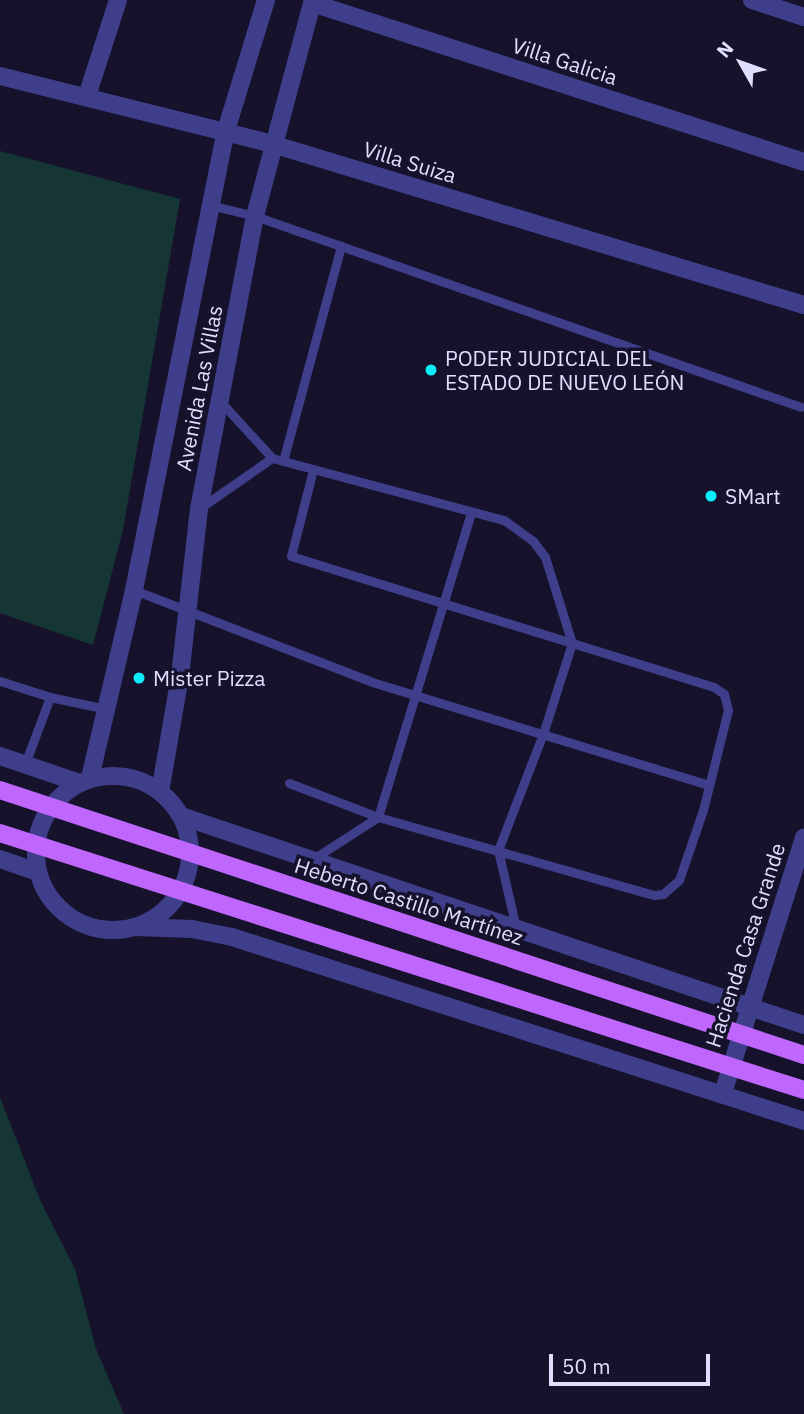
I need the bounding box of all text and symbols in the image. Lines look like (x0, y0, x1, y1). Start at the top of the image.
north arrow (706, 28, 776, 98)
street label: Villa Galicia (509, 32, 621, 90)
text: N (711, 37, 739, 62)
street label: Villa Suiza (360, 136, 460, 188)
street label: Avenida Las Villas (171, 303, 227, 473)
place label: PODER JUDICIAL DEL ESTADO DE NUEVO LEÓN (445, 345, 684, 395)
marker: PODER JUDICIAL DEL ESTADO DE NUEVO LEÓN (423, 362, 439, 378)
place label: SMart (725, 483, 781, 509)
marker: SMart (703, 488, 719, 504)
place label: Mister Pizza (153, 665, 266, 691)
marker: Mister Pizza (131, 670, 147, 686)
street label: Hacienda Casa Grande (700, 840, 790, 1050)
street label: Heberto Castillo Martínez (292, 852, 526, 950)
scale bar (552, 1340, 713, 1384)
text: 50 m (562, 1352, 611, 1380)

